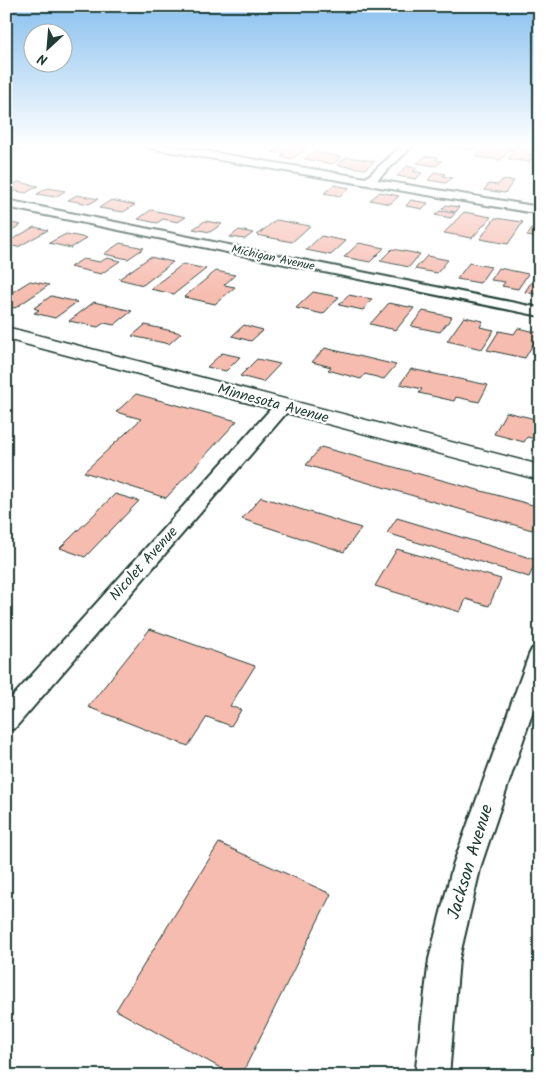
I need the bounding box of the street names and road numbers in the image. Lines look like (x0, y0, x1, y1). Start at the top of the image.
street label: Michigan Avenue (230, 240, 317, 276)
street label: Minnesota Avenue (215, 378, 332, 430)
street label: Nicolet Avenue (104, 521, 184, 607)
street label: Jackson Avenue (440, 801, 502, 923)

